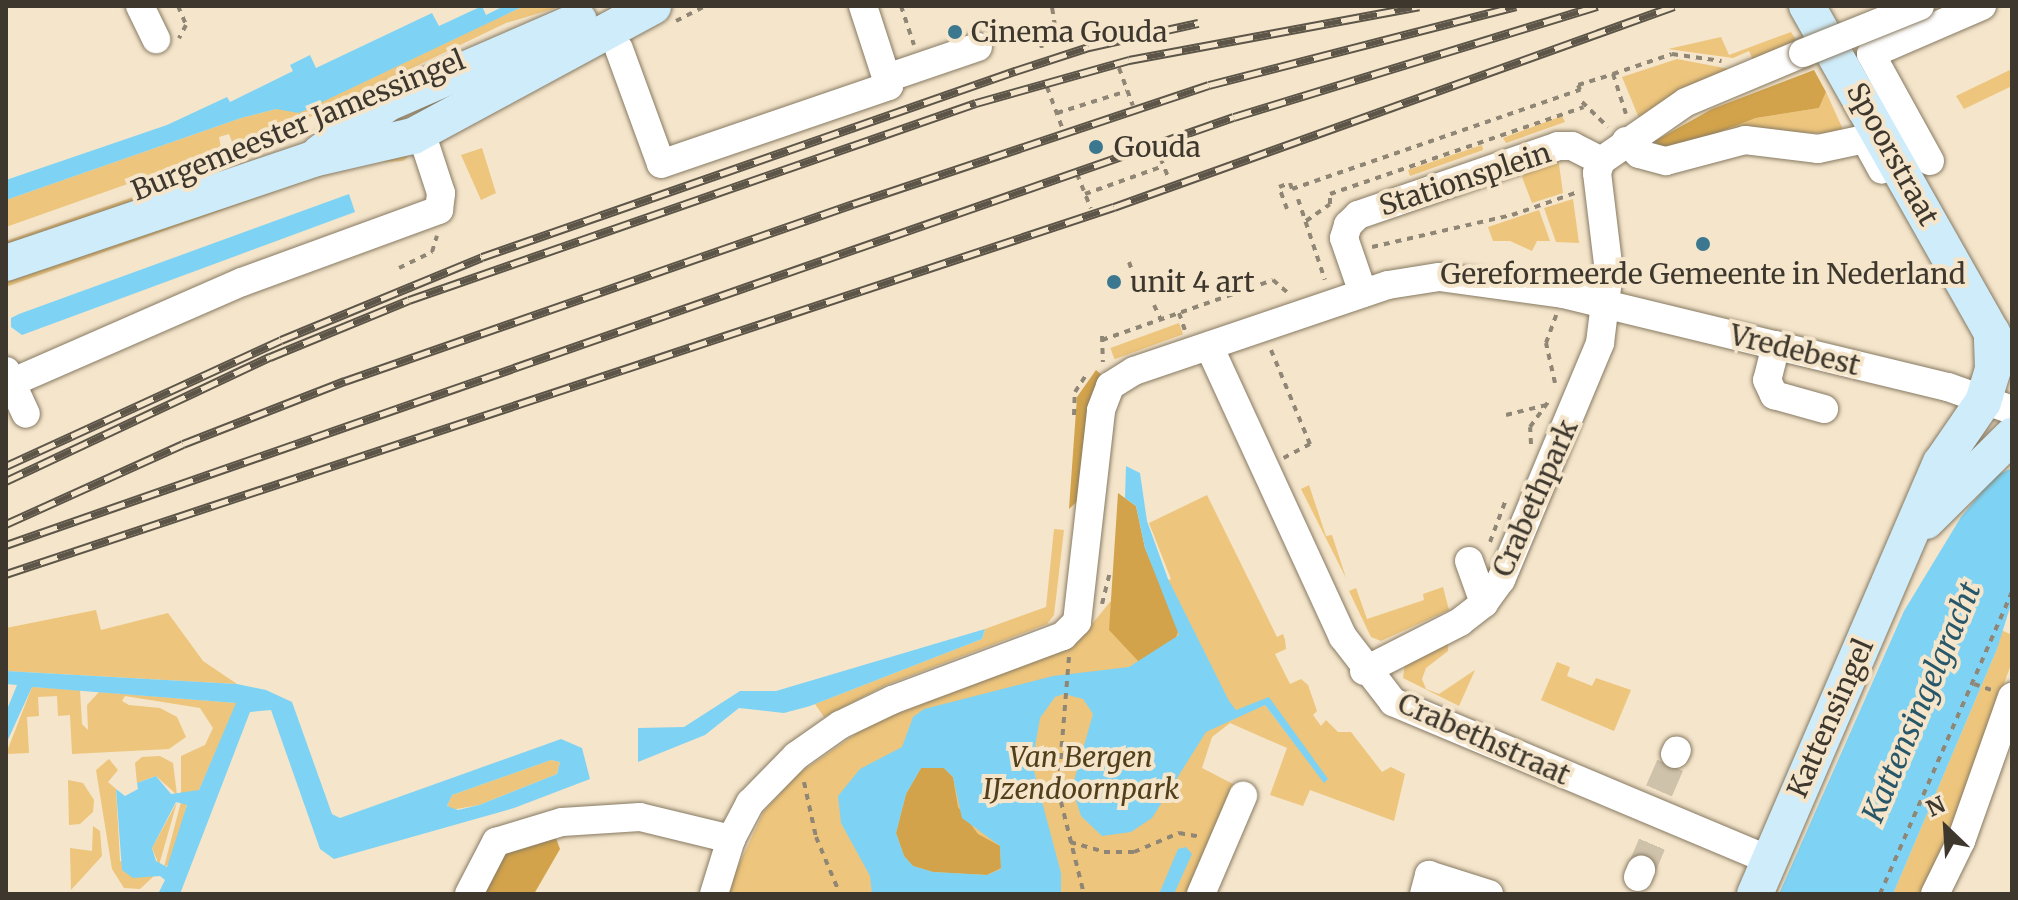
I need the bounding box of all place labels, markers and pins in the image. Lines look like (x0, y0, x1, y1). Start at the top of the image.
place label: Cinema Gouda (971, 15, 1167, 49)
marker: Cinema Gouda (946, 23, 964, 41)
place label: Gouda (1114, 130, 1201, 164)
marker: Gouda (1085, 136, 1107, 158)
marker: Gereformeerde Gemeente in Nederland (1694, 235, 1712, 253)
place label: Gereformeerde Gemeente in Nederland (1440, 257, 1966, 291)
place label: unit 4 art (1130, 265, 1255, 299)
marker: unit 4 art (1105, 273, 1123, 291)

